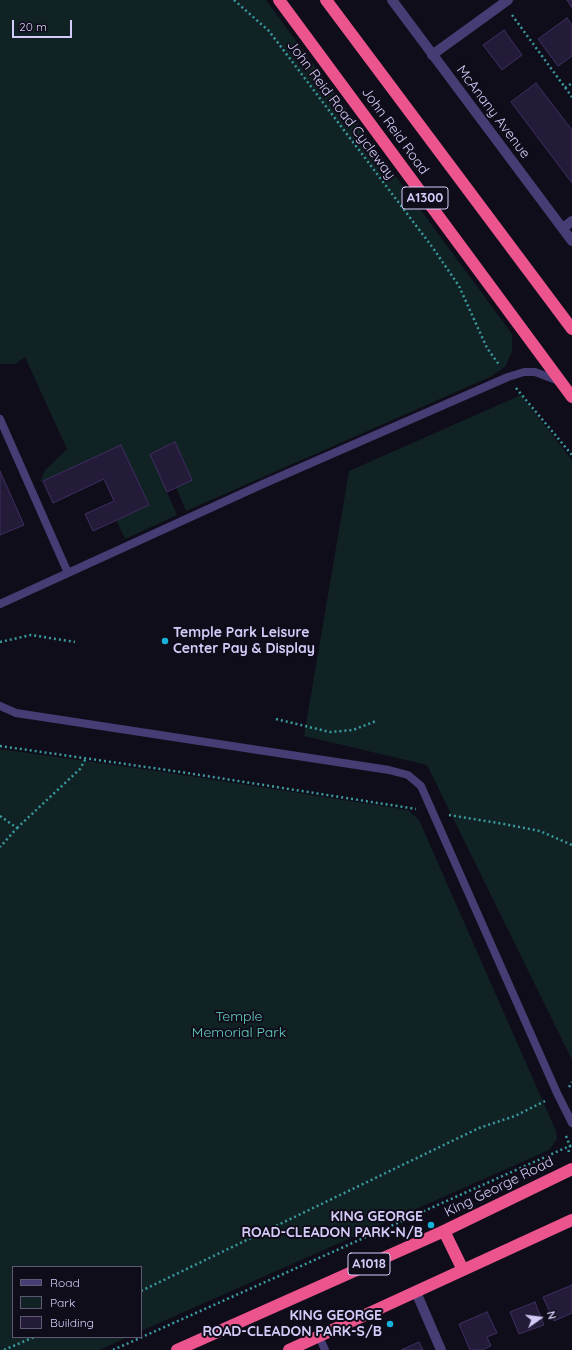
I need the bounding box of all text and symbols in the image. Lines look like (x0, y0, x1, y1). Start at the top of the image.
scale bar (14, 12, 74, 38)
text: 20 m (19, 19, 47, 34)
street label: John Reid Road Cycleway (283, 37, 399, 183)
street label: McAnany Avenue (453, 62, 533, 162)
street label: John Reid Road (358, 84, 432, 178)
road number: A1300 (402, 187, 448, 209)
place label: Temple Park Leisure Center Pay & Display (173, 625, 315, 658)
marker: Temple Park Leisure Center Pay & Display (160, 636, 170, 646)
park label: Temple Memorial Park (192, 1009, 286, 1042)
street label: King George Road (442, 1153, 556, 1221)
place label: KING GEORGE ROAD-CLEADON PARK-N/B (241, 1209, 423, 1242)
marker: KING GEORGE ROAD-CLEADON PARK-N/B (426, 1220, 436, 1230)
road number: A1018 (348, 1253, 390, 1275)
legend (12, 1266, 142, 1338)
text: Road (50, 1275, 80, 1290)
text: Park (50, 1295, 75, 1310)
north arrow (520, 1298, 560, 1338)
place label: KING GEORGE ROAD-CLEADON PARK-S/B (202, 1308, 382, 1340)
text: N (544, 1309, 559, 1321)
text: Building (50, 1315, 94, 1330)
marker: KING GEORGE ROAD-CLEADON PARK-S/B (385, 1319, 395, 1329)

